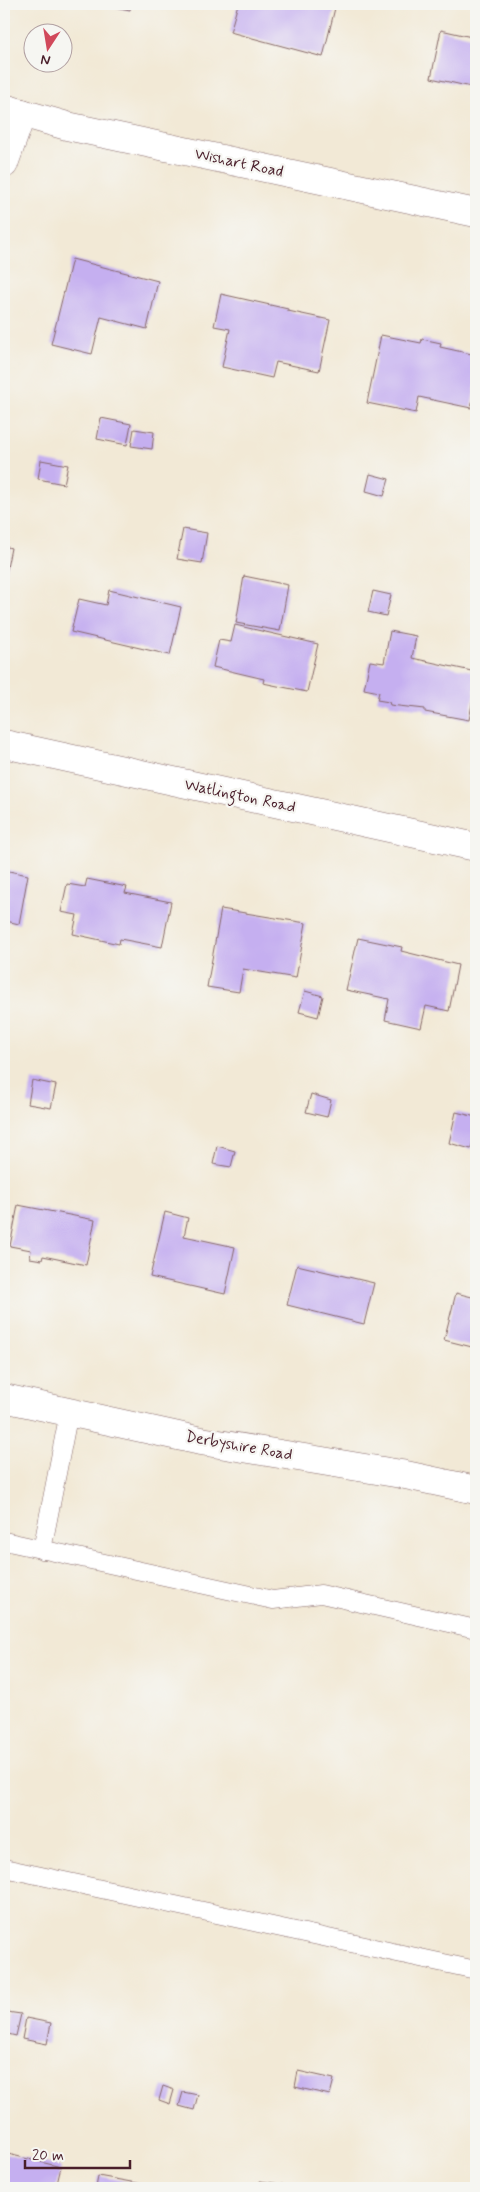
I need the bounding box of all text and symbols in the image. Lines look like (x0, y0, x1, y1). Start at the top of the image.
north arrow (22, 22, 72, 72)
text: N (39, 50, 52, 70)
street label: Wishart Road (193, 143, 285, 183)
street label: Watlington Road (182, 774, 297, 819)
street label: Derbyshire Road (184, 1426, 294, 1466)
scale bar (25, 2137, 130, 2169)
text: 20 m (32, 2146, 64, 2166)

